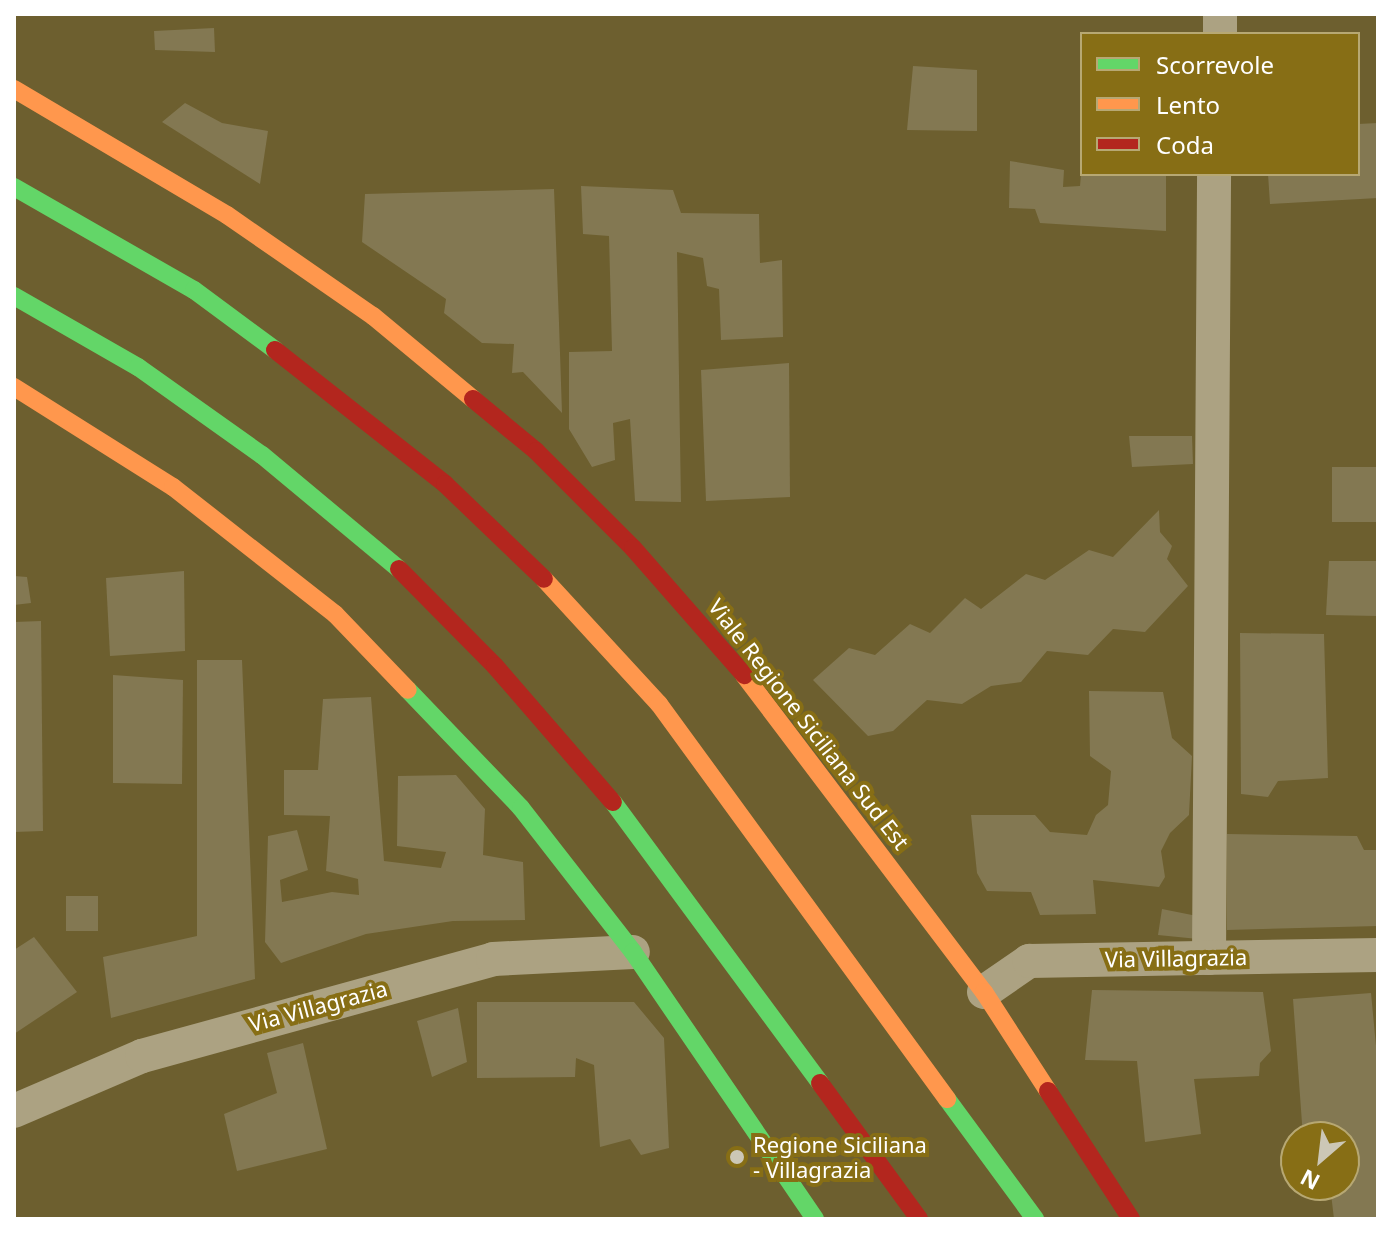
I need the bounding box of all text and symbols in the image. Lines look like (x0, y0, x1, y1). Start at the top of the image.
legend (1080, 32, 1360, 176)
text: Scorrevole (1156, 48, 1274, 81)
text: Lento (1156, 88, 1220, 121)
text: Coda (1156, 128, 1214, 161)
street label: Viale Regione Siciliana Sud Est (703, 594, 915, 854)
street label: Via Villagrazia (1105, 944, 1247, 972)
street label: Via Villagrazia (246, 975, 390, 1037)
north arrow (1280, 1121, 1360, 1201)
place label: Regione Siciliana - Villagrazia (753, 1131, 927, 1182)
marker: Regione Siciliana - Villagrazia (728, 1148, 746, 1166)
text: N (1295, 1163, 1325, 1198)

